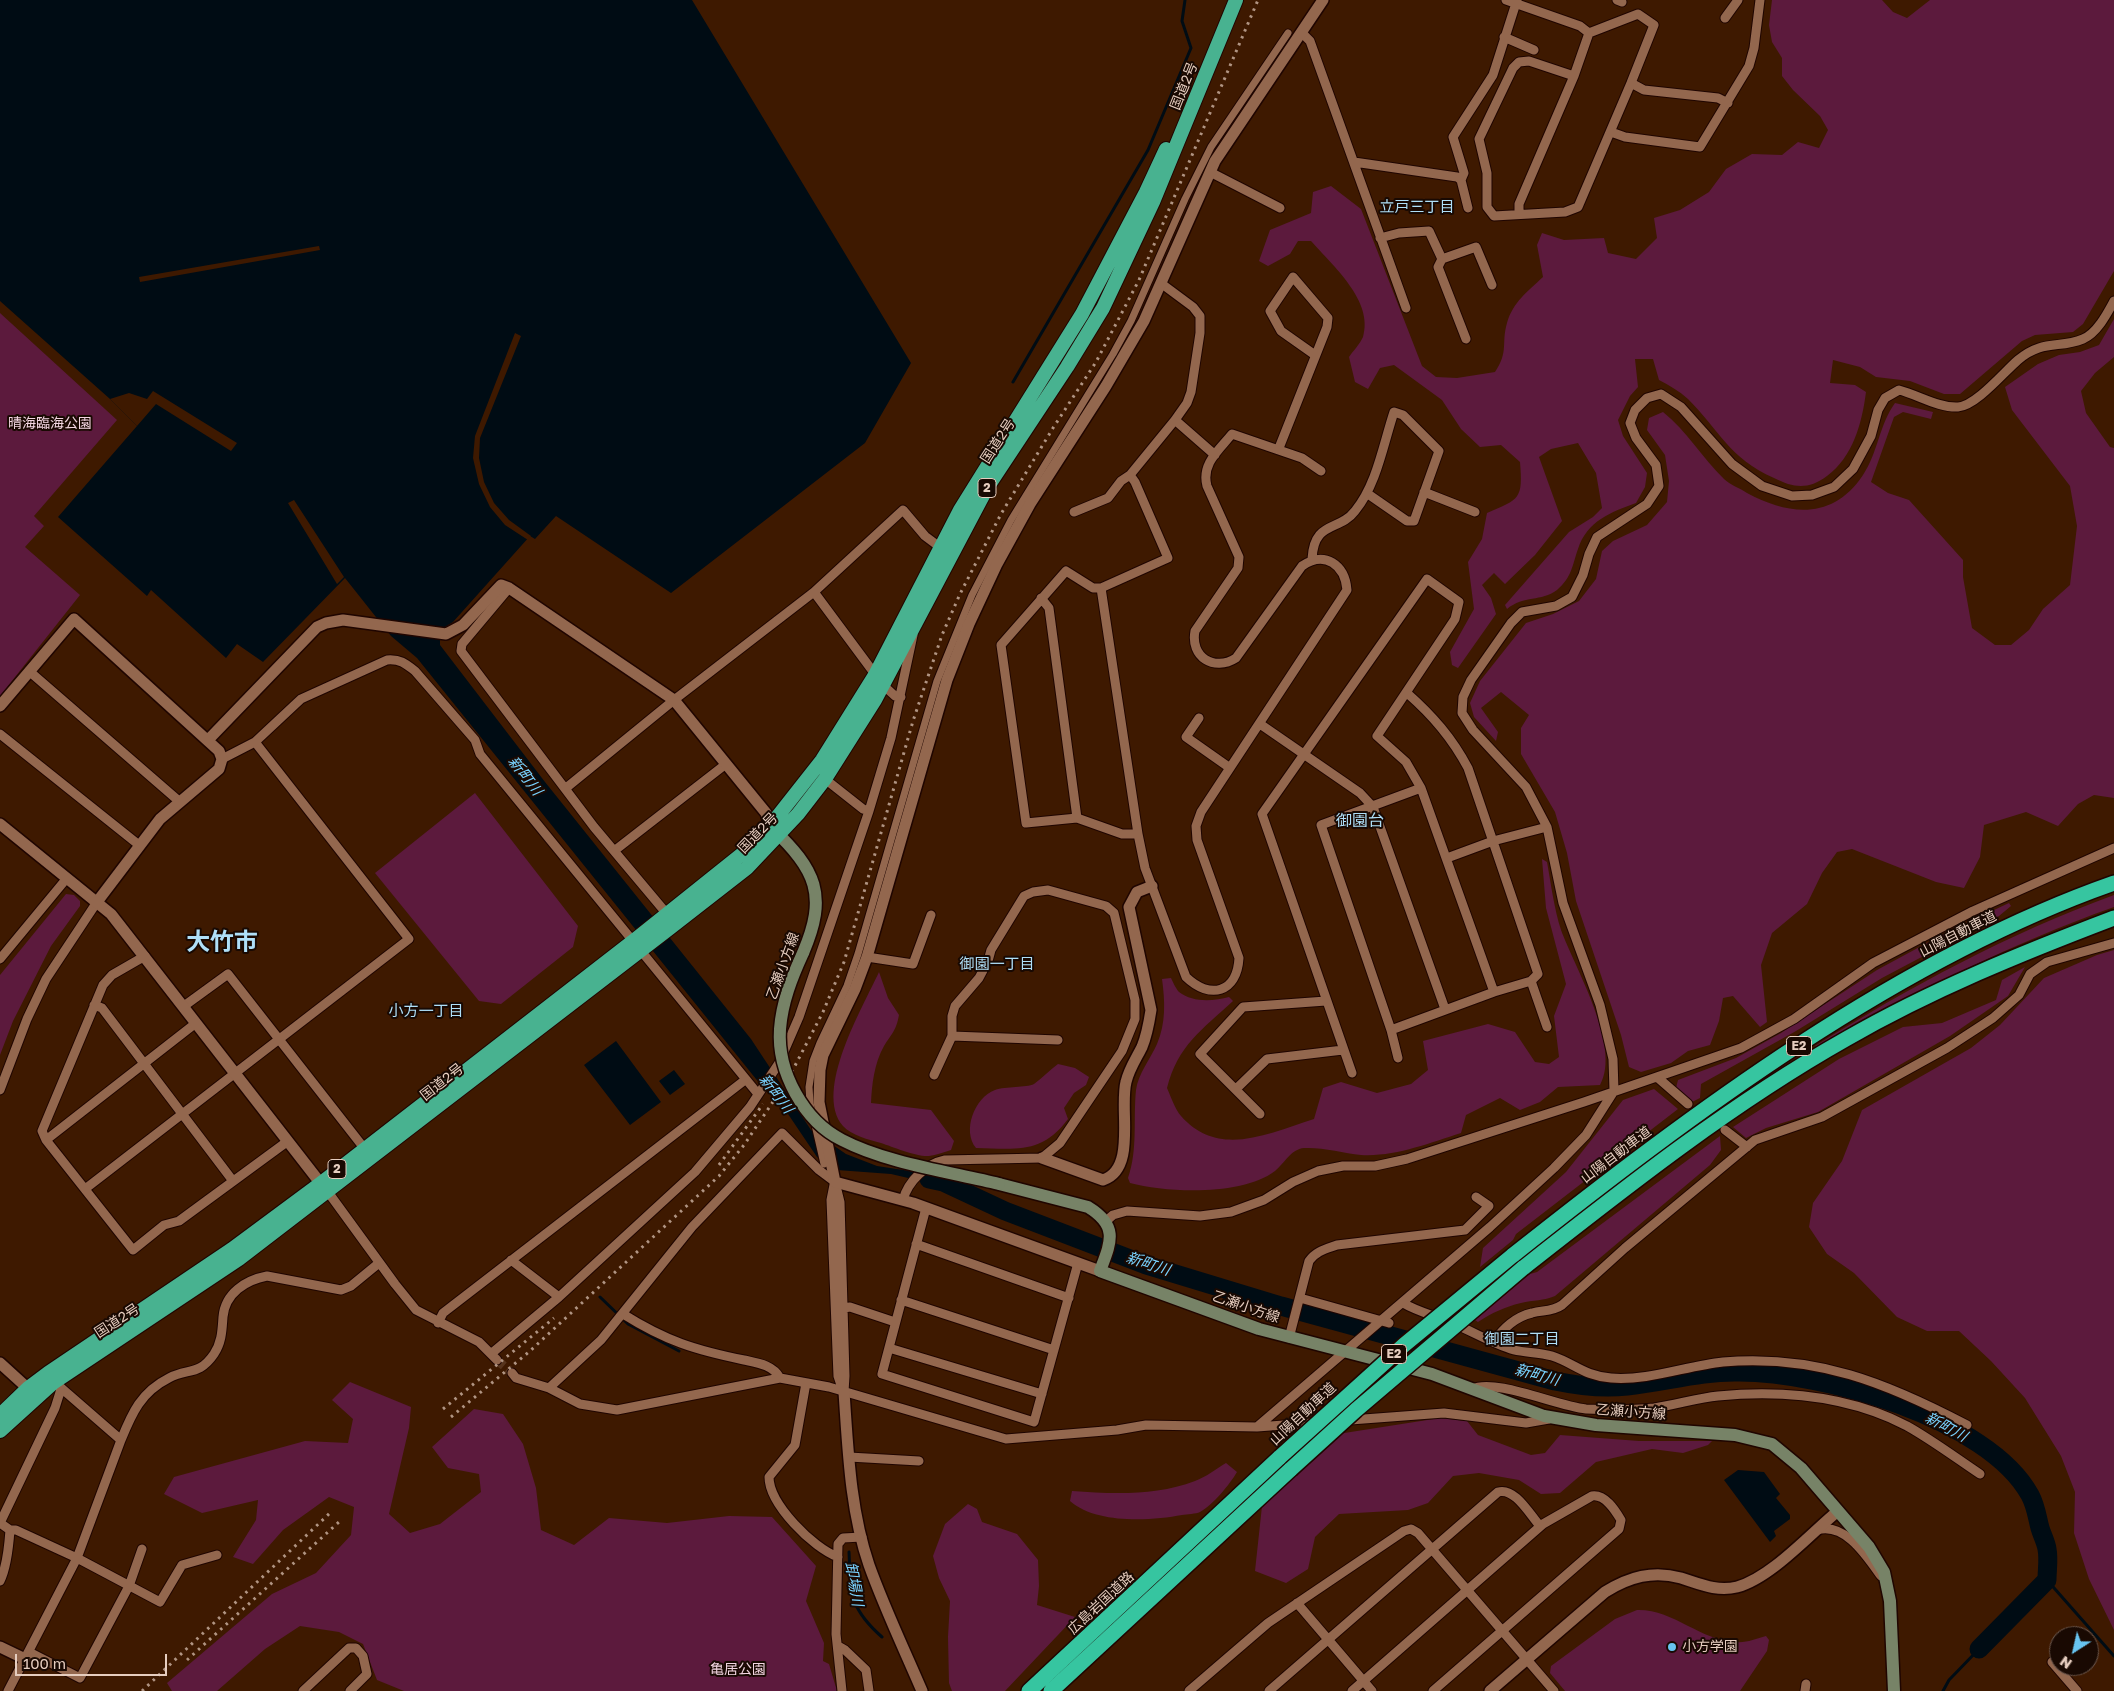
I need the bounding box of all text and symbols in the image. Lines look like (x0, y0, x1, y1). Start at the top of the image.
street label: 国道2号 (1167, 60, 1201, 112)
district label: 立戸三丁目 (1380, 198, 1454, 216)
street label: 国道2号 (977, 415, 1019, 467)
park label: 晴海臨海公園 (8, 416, 92, 432)
road number: 2 (978, 478, 996, 498)
water label: 新町川 (504, 753, 546, 799)
street label: 国道2号 (735, 809, 781, 857)
district label: 御園台 (1336, 811, 1384, 831)
street label: 山陽自動車道 (1917, 907, 1999, 961)
district label: 大竹市 (186, 928, 258, 956)
street label: 乙瀬小方線 (763, 930, 803, 1002)
district label: 御園一丁目 (960, 955, 1034, 973)
district label: 小方一丁目 (389, 1002, 463, 1020)
road number: E2 (1786, 1036, 1812, 1056)
street label: 国道2号 (417, 1060, 467, 1104)
water label: 新町川 (755, 1071, 797, 1117)
street label: 山陽自動車道 (1577, 1123, 1655, 1187)
road number: 2 (328, 1160, 346, 1178)
water label: 新町川 (1124, 1248, 1172, 1280)
street label: 乙瀬小方線 (1210, 1288, 1282, 1326)
street label: 国道2号 (91, 1300, 143, 1342)
district label: 御園二丁目 (1485, 1330, 1559, 1348)
road number: E2 (1382, 1345, 1406, 1364)
water label: 新町川 (1513, 1360, 1561, 1390)
street label: 山陽自動車道 (1267, 1379, 1339, 1449)
street label: 乙瀬小方線 (1595, 1401, 1667, 1423)
water label: 新町川 (1922, 1408, 1970, 1446)
water label: 卸場川 (841, 1560, 867, 1608)
street label: 広島岩国道路 (1065, 1568, 1137, 1638)
north arrow (2049, 1626, 2099, 1676)
place label: 小方学園 (1682, 1639, 1738, 1655)
marker: 小方学園 (1666, 1641, 1678, 1653)
scale bar (18, 1644, 170, 1676)
text: N (2056, 1653, 2075, 1673)
text: 100 m (23, 1654, 66, 1672)
park label: 亀居公園 (710, 1662, 766, 1678)

